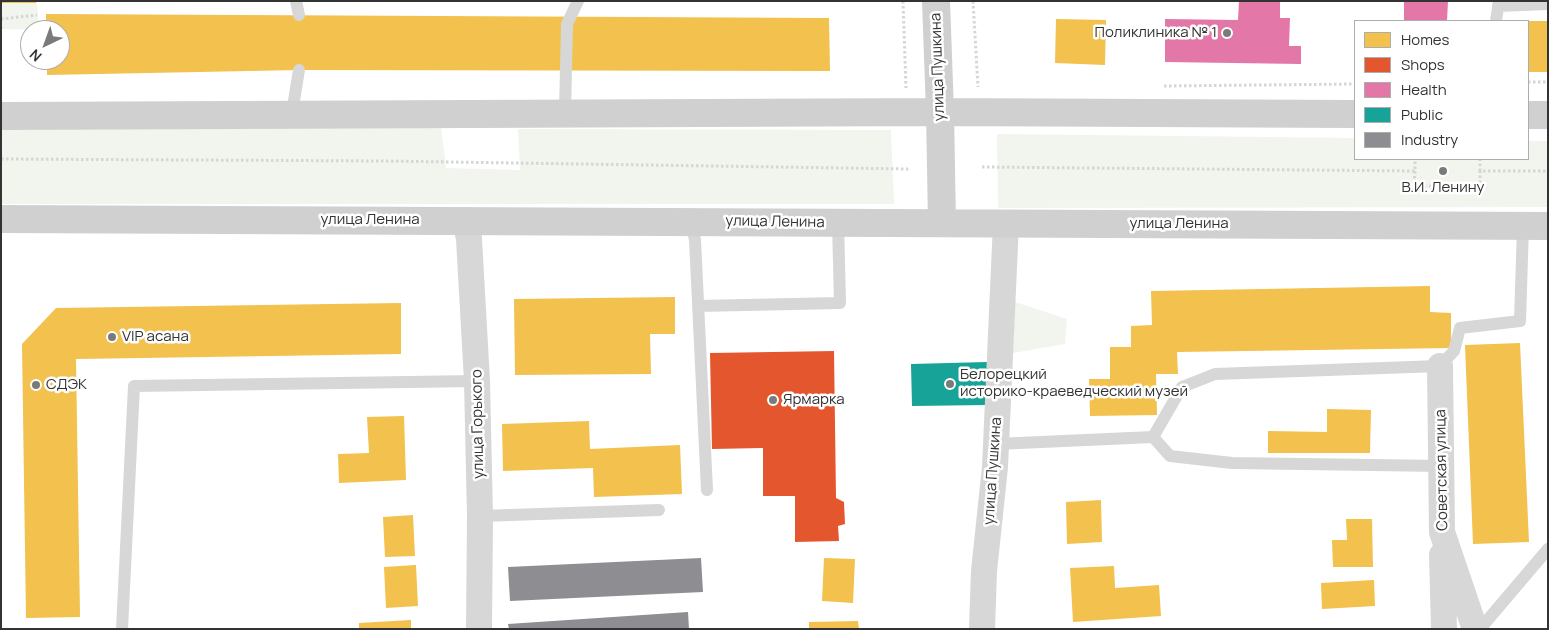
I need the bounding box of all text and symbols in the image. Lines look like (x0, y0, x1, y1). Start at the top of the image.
street label: улица Пушкина (927, 13, 949, 121)
north arrow (20, 20, 70, 70)
legend (1354, 20, 1529, 160)
place label: Поликлиника № 1 (1095, 24, 1217, 42)
marker: Поликлиника № 1 (1221, 27, 1233, 39)
text: Homes (1401, 29, 1449, 50)
text: N (25, 45, 45, 66)
text: Shops (1401, 54, 1445, 75)
text: Health (1401, 79, 1447, 100)
text: Public (1401, 104, 1443, 125)
text: Industry (1401, 129, 1458, 150)
marker: В.И. Ленину (1437, 165, 1449, 177)
place label: В.И. Ленину (1401, 179, 1485, 197)
street label: улица Ленина (320, 211, 420, 229)
street label: улица Ленина (725, 212, 825, 232)
street label: улица Ленина (1129, 215, 1229, 233)
place label: VIP асана (122, 328, 189, 346)
marker: VIP асана (106, 331, 118, 343)
place label: Белорецкий историко-краеведческий музей (960, 366, 1188, 401)
street label: улица Горького (468, 369, 488, 479)
place label: СДЭК (46, 376, 87, 394)
marker: Белорецкий историко-краеведческий музей (944, 378, 956, 390)
marker: СДЭК (30, 379, 42, 391)
place label: Ярмарка (783, 391, 845, 409)
marker: Ярмарка (767, 394, 779, 406)
street label: Советская улица (1432, 409, 1452, 531)
street label: улица Пушкина (980, 416, 1006, 526)

